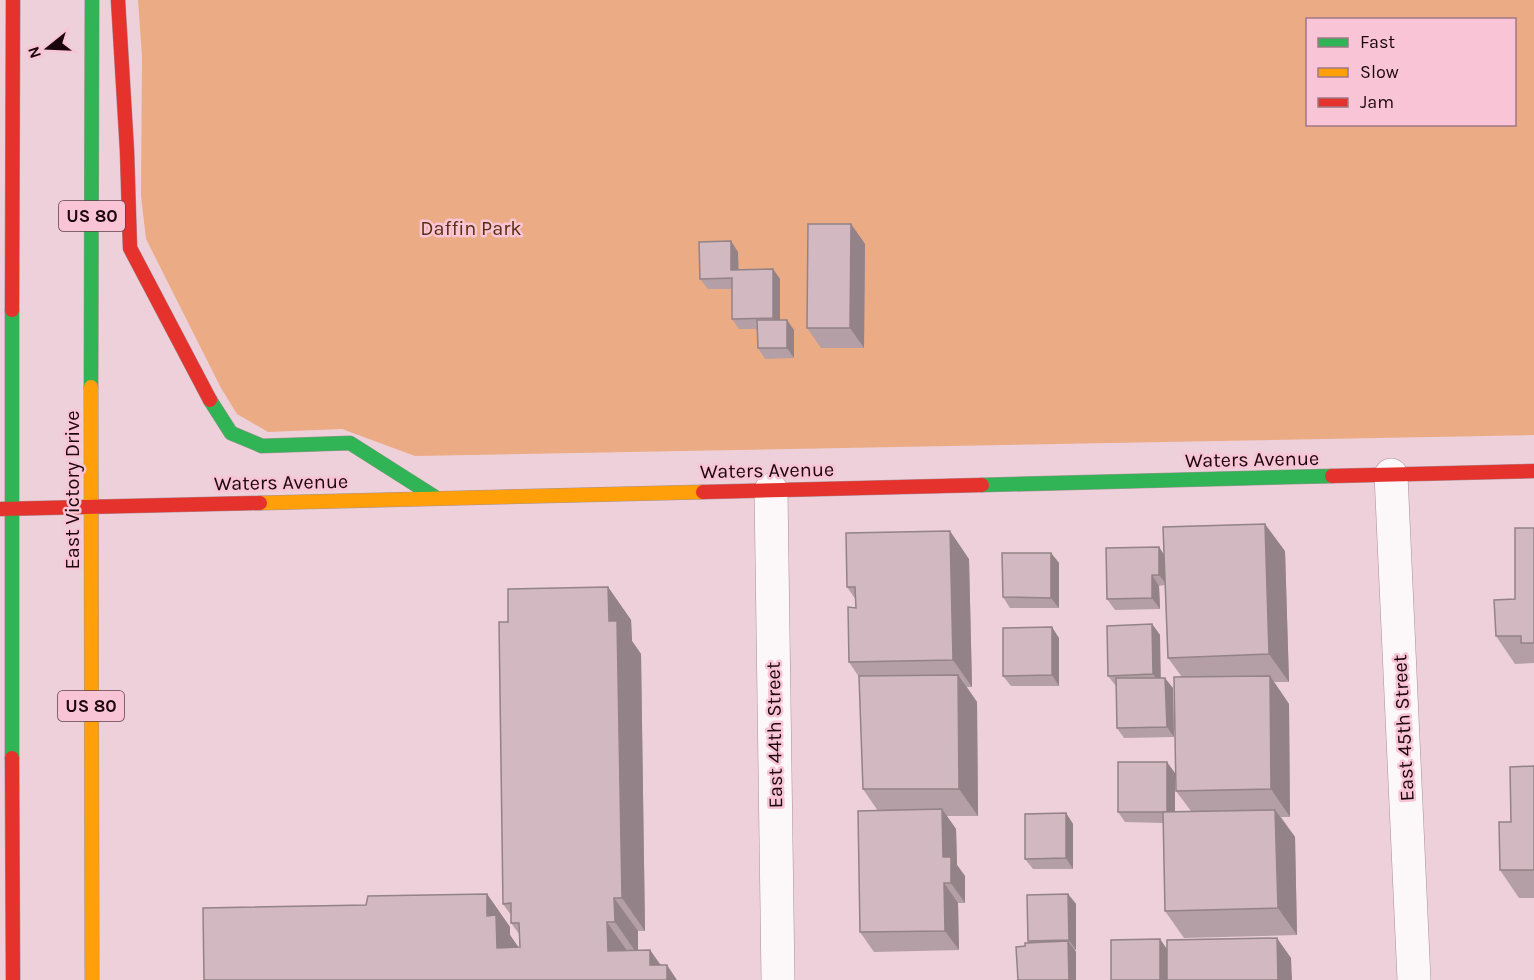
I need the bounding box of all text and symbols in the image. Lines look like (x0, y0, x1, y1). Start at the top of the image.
north arrow (18, 18, 78, 78)
legend (1306, 18, 1516, 126)
text: Fast (1360, 31, 1395, 53)
text: N (23, 44, 45, 61)
text: Slow (1360, 61, 1399, 83)
text: Jam (1360, 91, 1394, 113)
road number: US 80 (59, 201, 125, 231)
park label: Daffin Park (420, 217, 522, 240)
street label: East Victory Drive (61, 410, 84, 570)
street label: Waters Avenue (1185, 447, 1319, 472)
street label: Waters Avenue (700, 458, 834, 483)
street label: Waters Avenue (214, 470, 348, 495)
street label: East 45th Street (1388, 654, 1419, 802)
street label: East 44th Street (762, 661, 787, 808)
road number: US 80 (58, 691, 124, 721)

